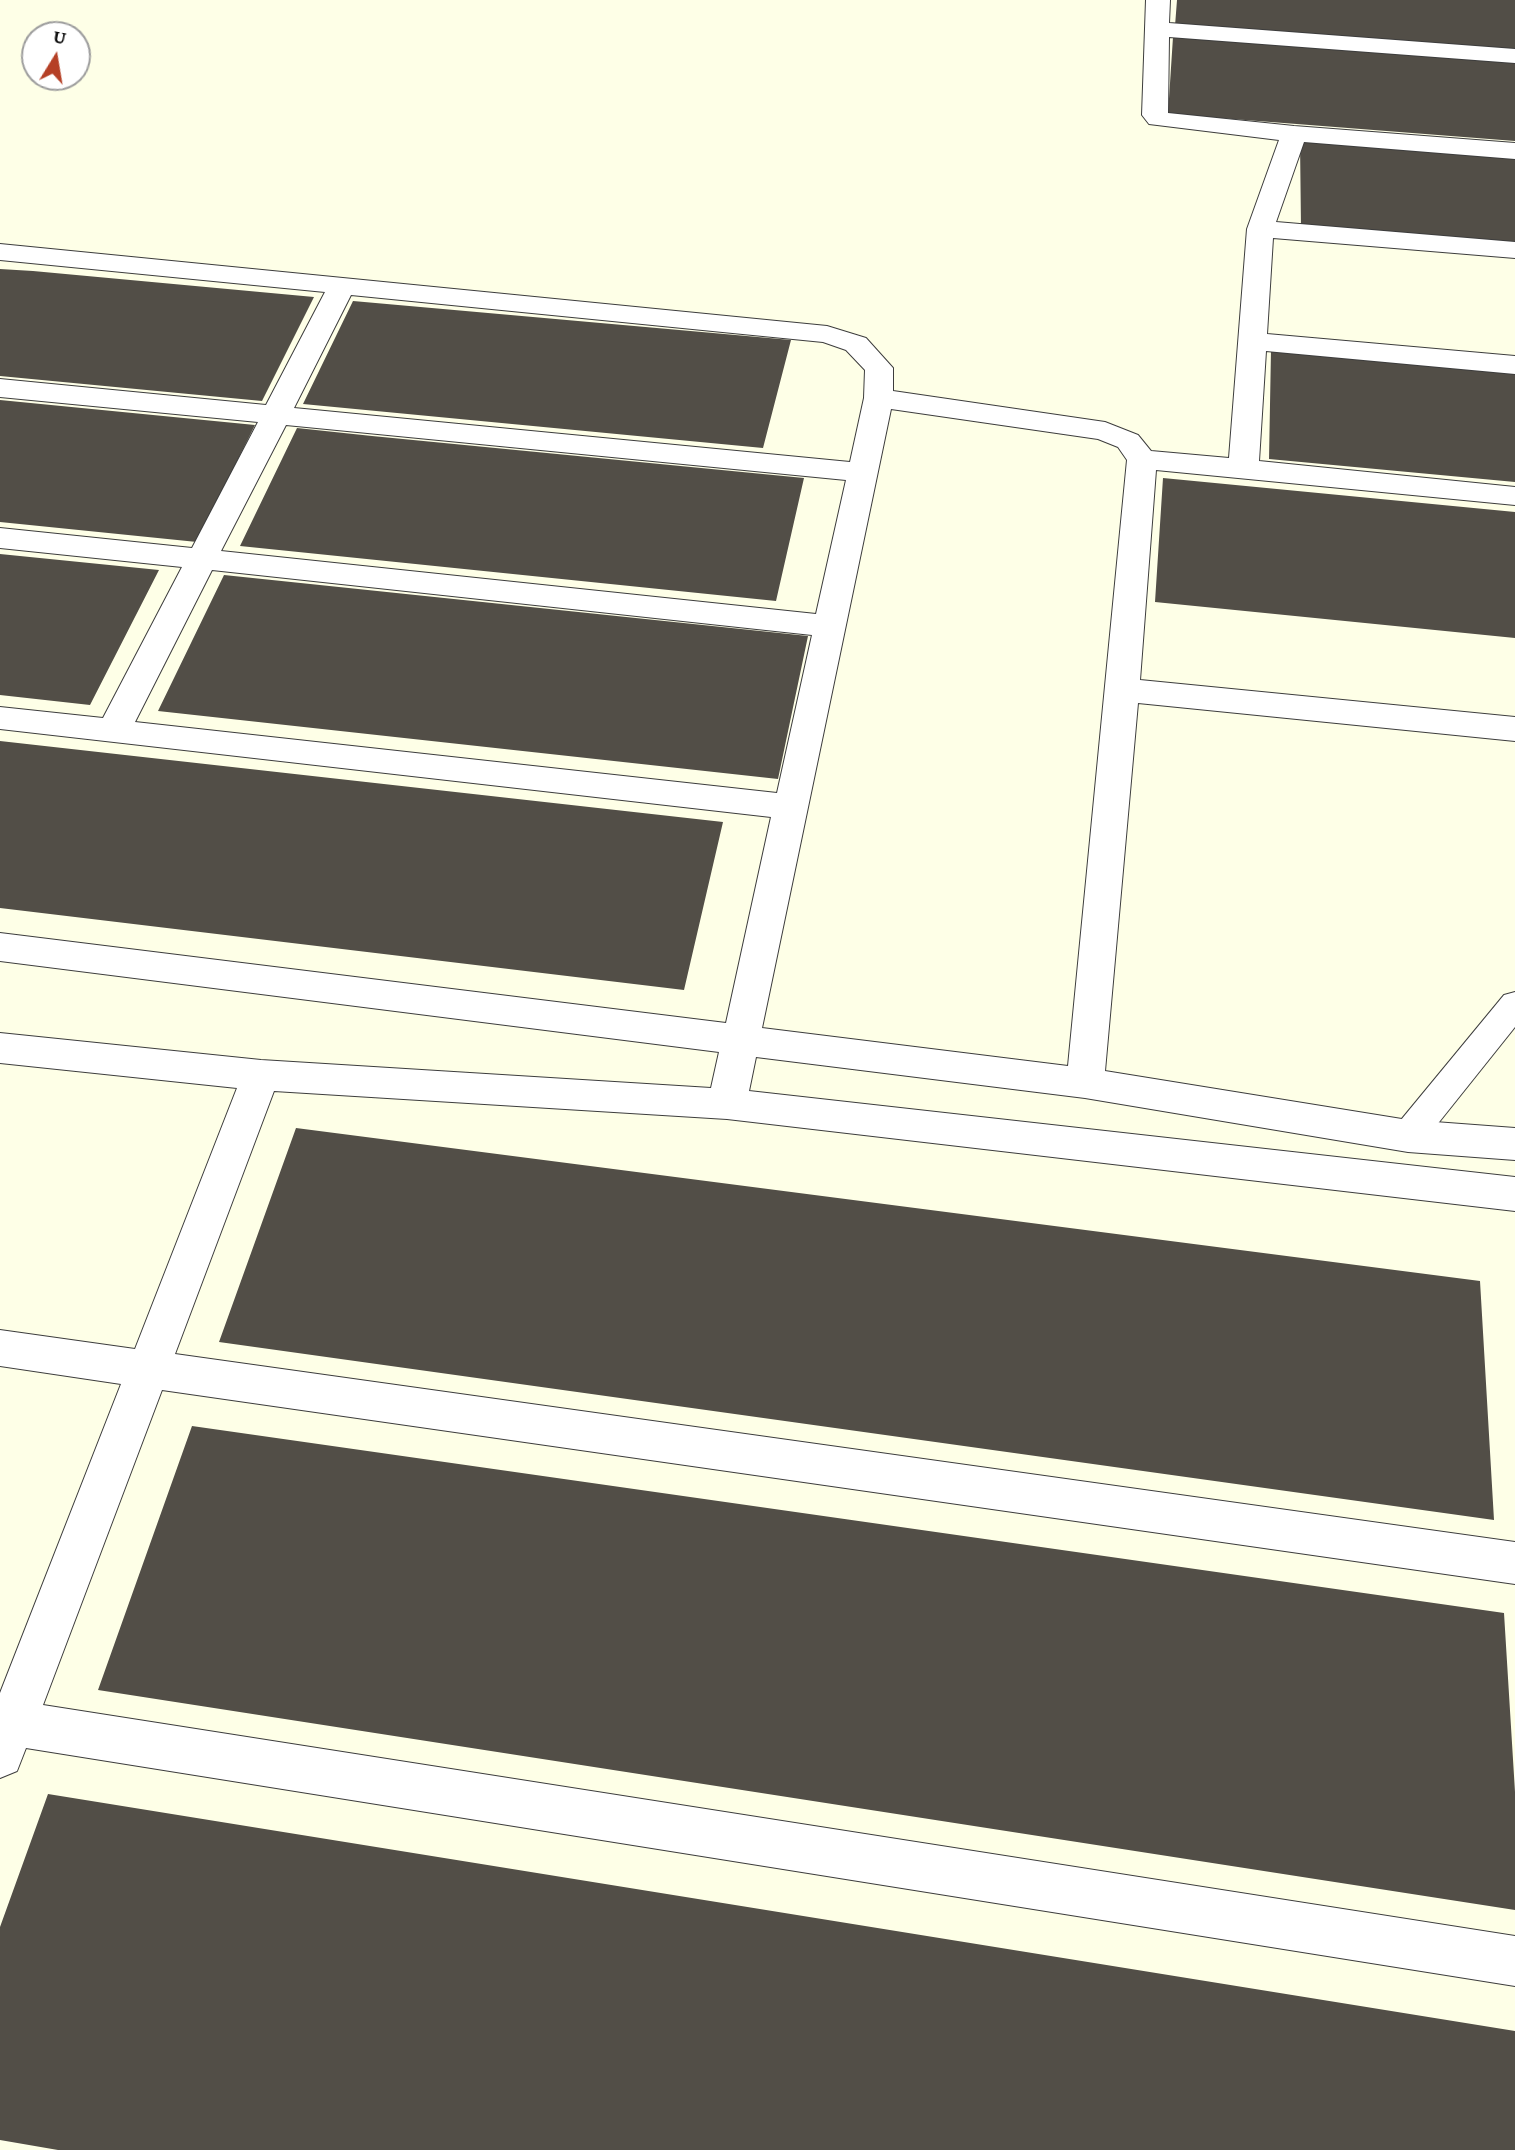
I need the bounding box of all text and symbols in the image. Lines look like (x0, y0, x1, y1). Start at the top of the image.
north arrow (21, 21, 91, 91)
text: U (51, 25, 68, 48)

